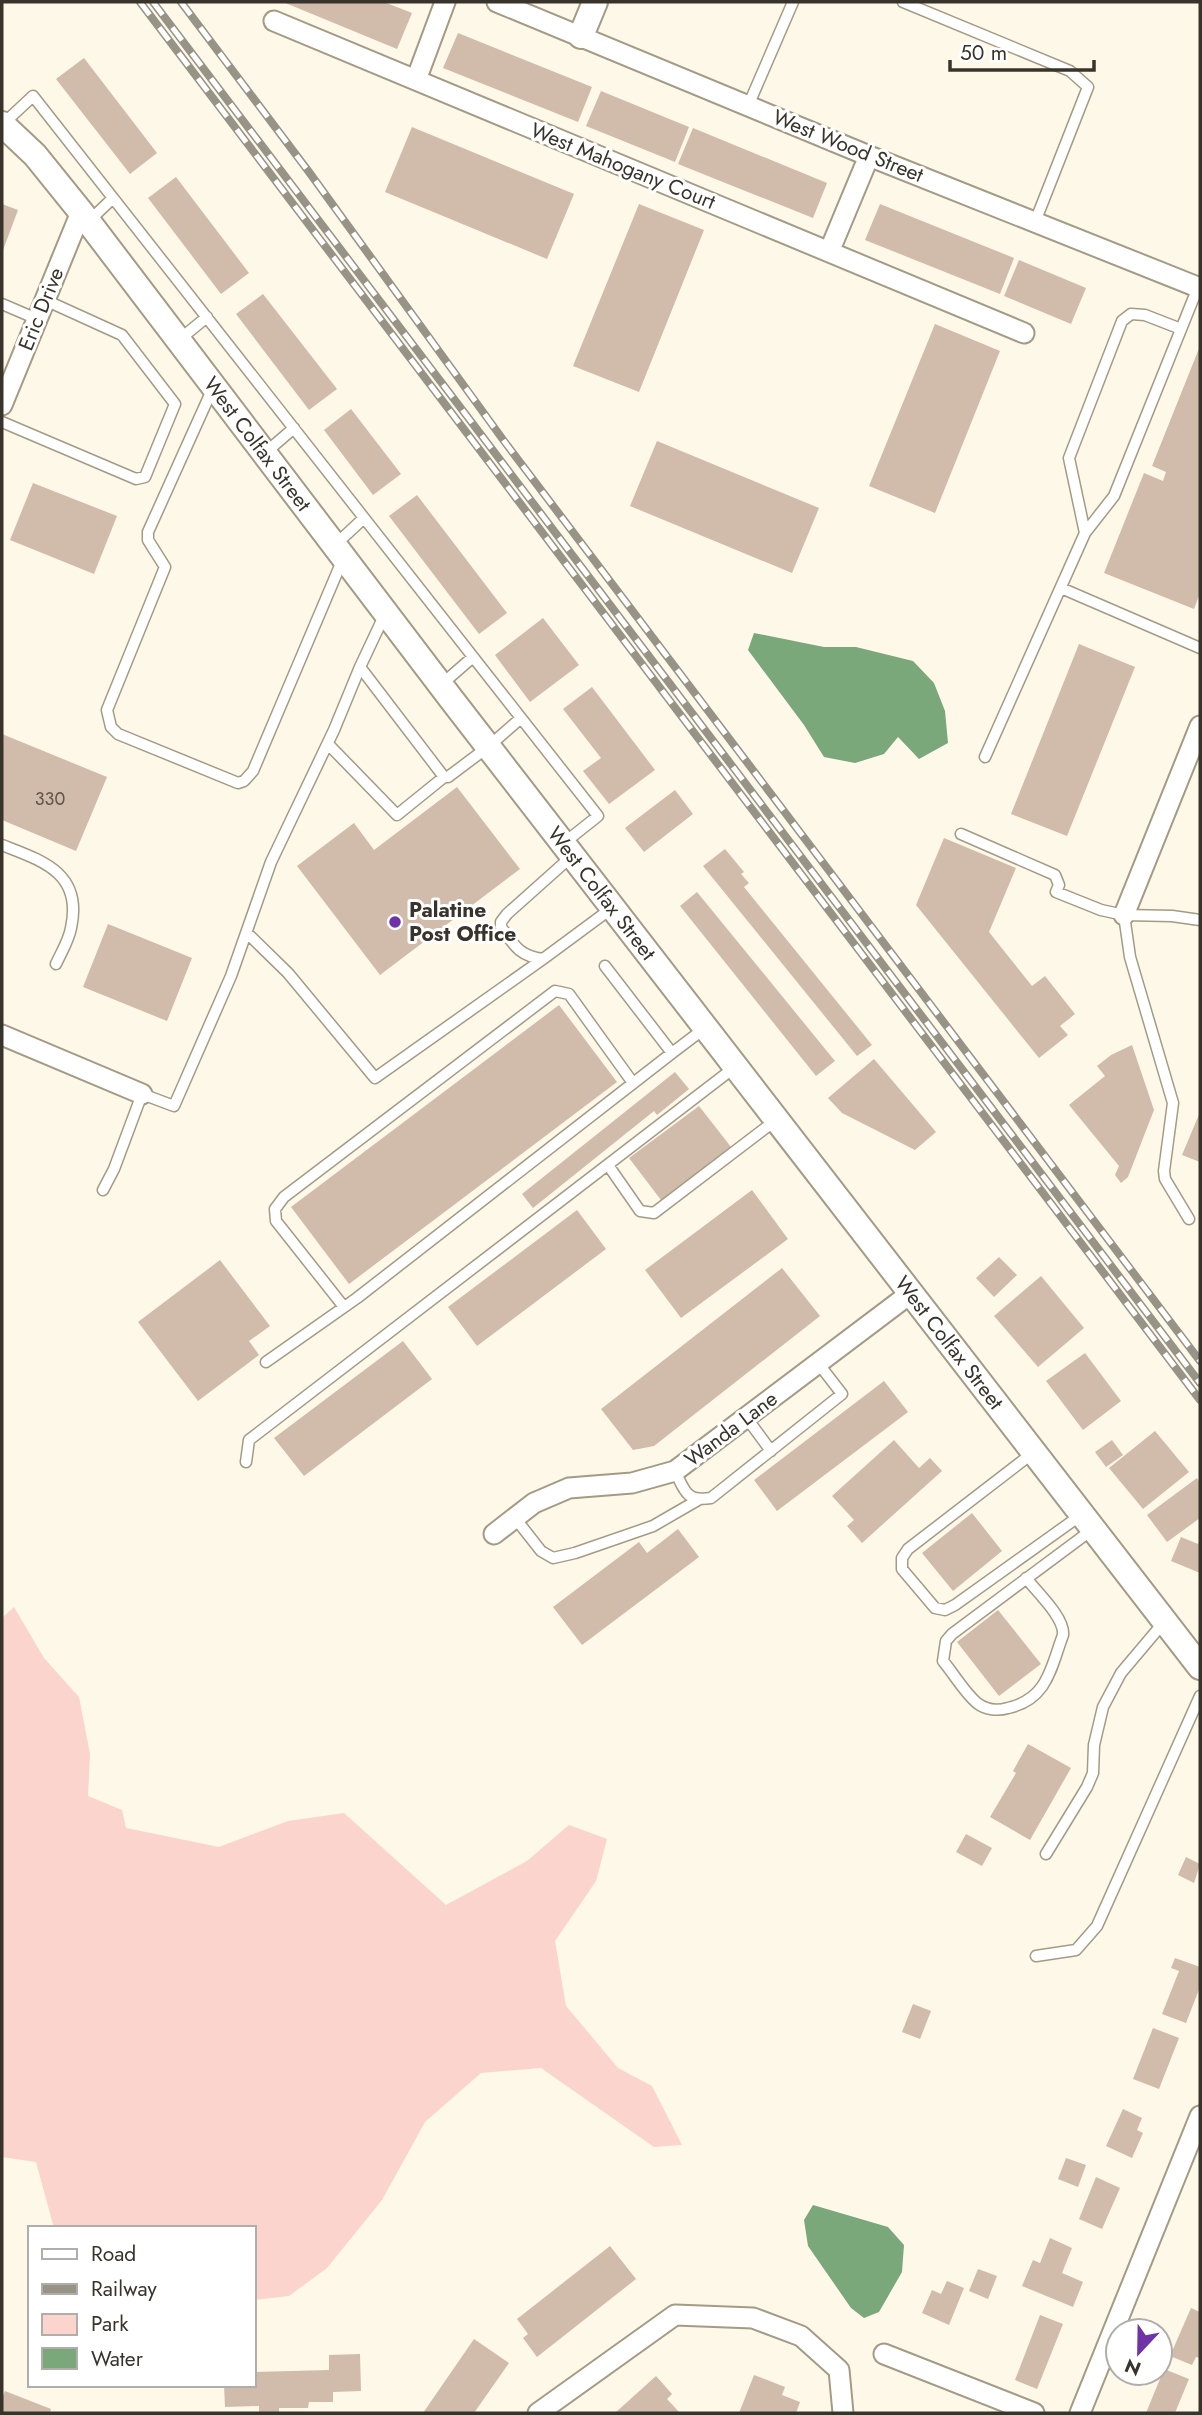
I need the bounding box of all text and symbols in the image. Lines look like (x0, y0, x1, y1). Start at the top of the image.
scale bar (950, 28, 1094, 72)
text: 50 m (960, 38, 1007, 68)
street label: West Wood Street (768, 102, 928, 190)
street label: West Mahogany Court (526, 115, 720, 217)
street label: Eric Drive (11, 263, 71, 355)
street label: West Colfax Street (196, 371, 318, 518)
house number: 330 (35, 786, 65, 812)
street label: West Colfax Street (540, 820, 663, 967)
place label: Palatine Post Office (409, 895, 516, 949)
marker: Palatine Post Office (387, 914, 403, 930)
street label: West Colfax Street (888, 1269, 1010, 1416)
street label: Wanda Lane (678, 1384, 784, 1474)
legend (28, 2226, 256, 2387)
text: Road (91, 2239, 136, 2269)
text: Railway (91, 2274, 157, 2304)
text: Park (91, 2309, 129, 2339)
north arrow (1104, 2317, 1174, 2387)
text: Water (91, 2344, 144, 2374)
text: N (1121, 2352, 1145, 2383)

